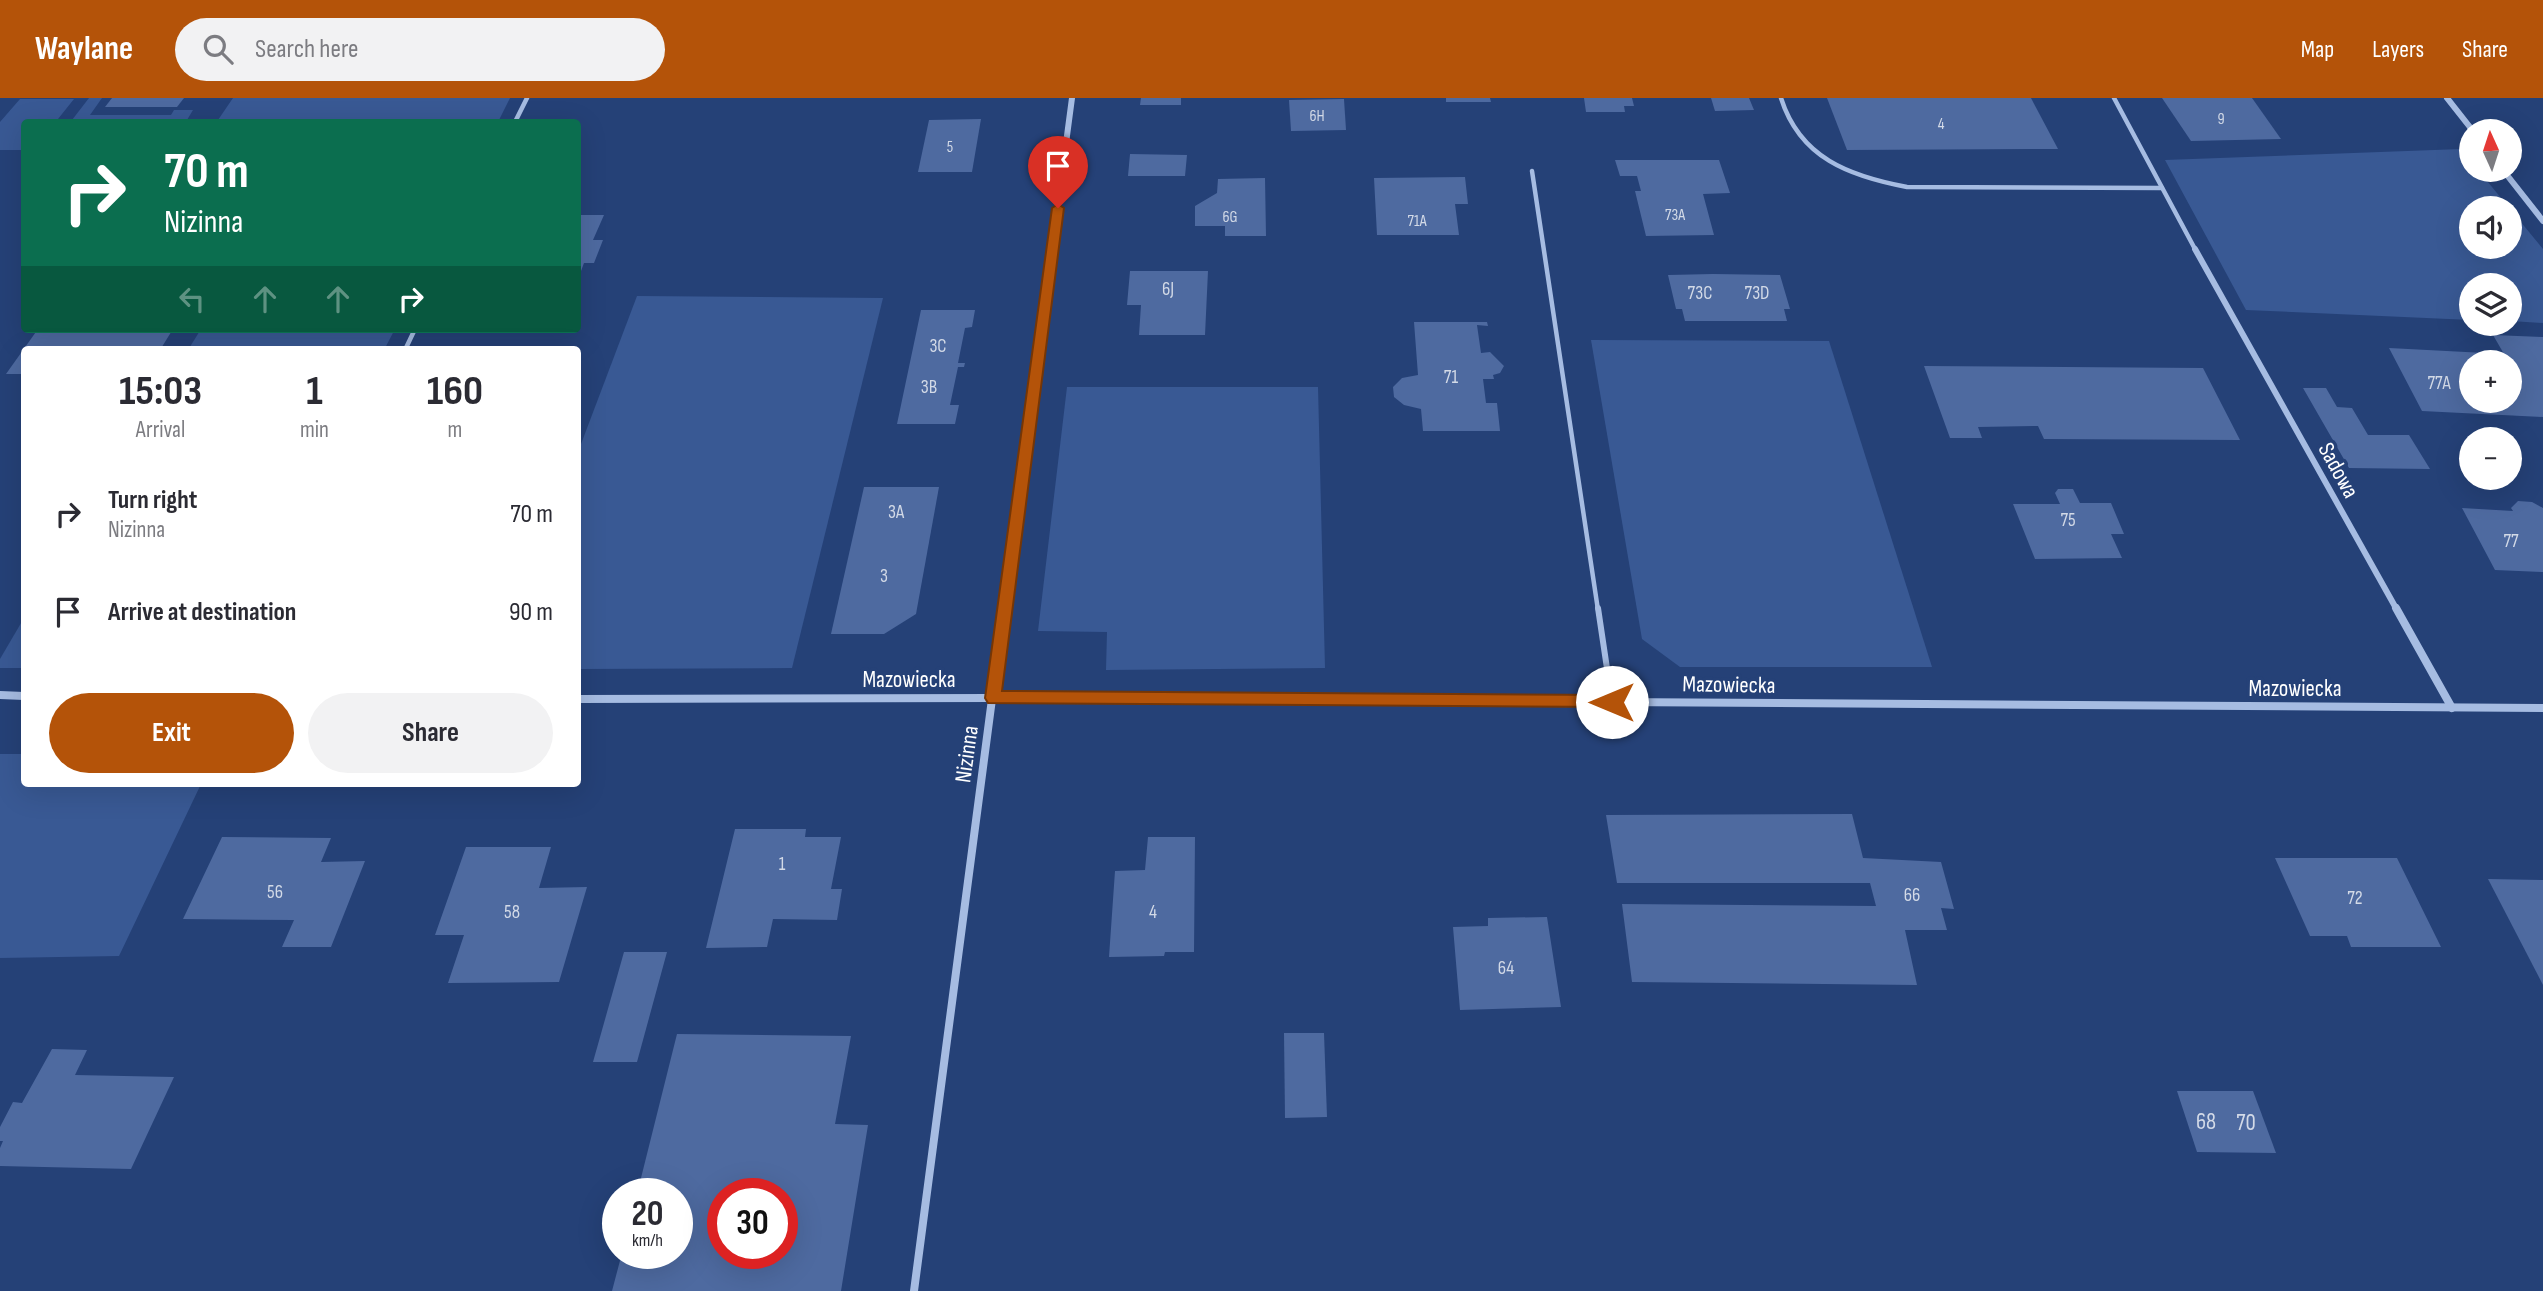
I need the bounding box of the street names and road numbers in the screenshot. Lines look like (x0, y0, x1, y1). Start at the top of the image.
street label: Sadowa (2312, 438, 2365, 503)
street label: Mazowiecka (862, 666, 956, 694)
street label: Mazowiecka (1682, 670, 1776, 700)
street label: Mazowiecka (2248, 675, 2342, 703)
street label: Nizinna (949, 724, 985, 784)

